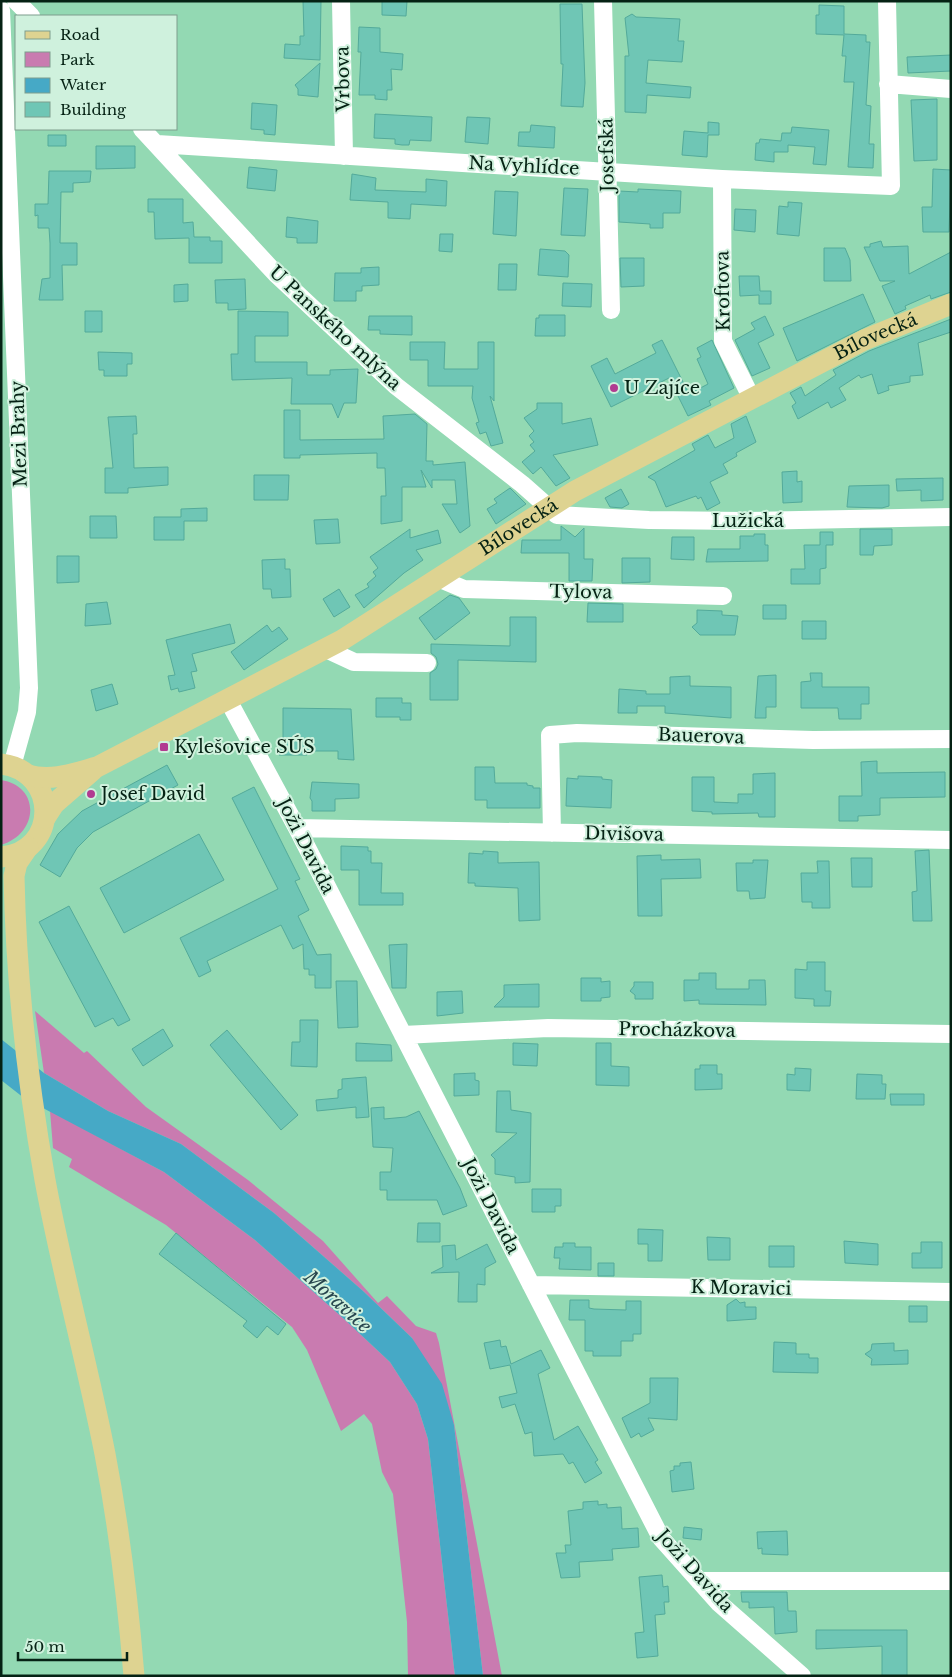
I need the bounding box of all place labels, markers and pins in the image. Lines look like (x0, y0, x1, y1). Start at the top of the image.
place label: U Zajíce (624, 377, 700, 399)
marker: U Zajíce (608, 382, 620, 394)
place label: Kylešovice SÚS (174, 735, 315, 758)
marker: Kylešovice SÚS (158, 741, 170, 753)
place label: Josef David (99, 783, 205, 805)
marker: Josef David (85, 788, 97, 800)

